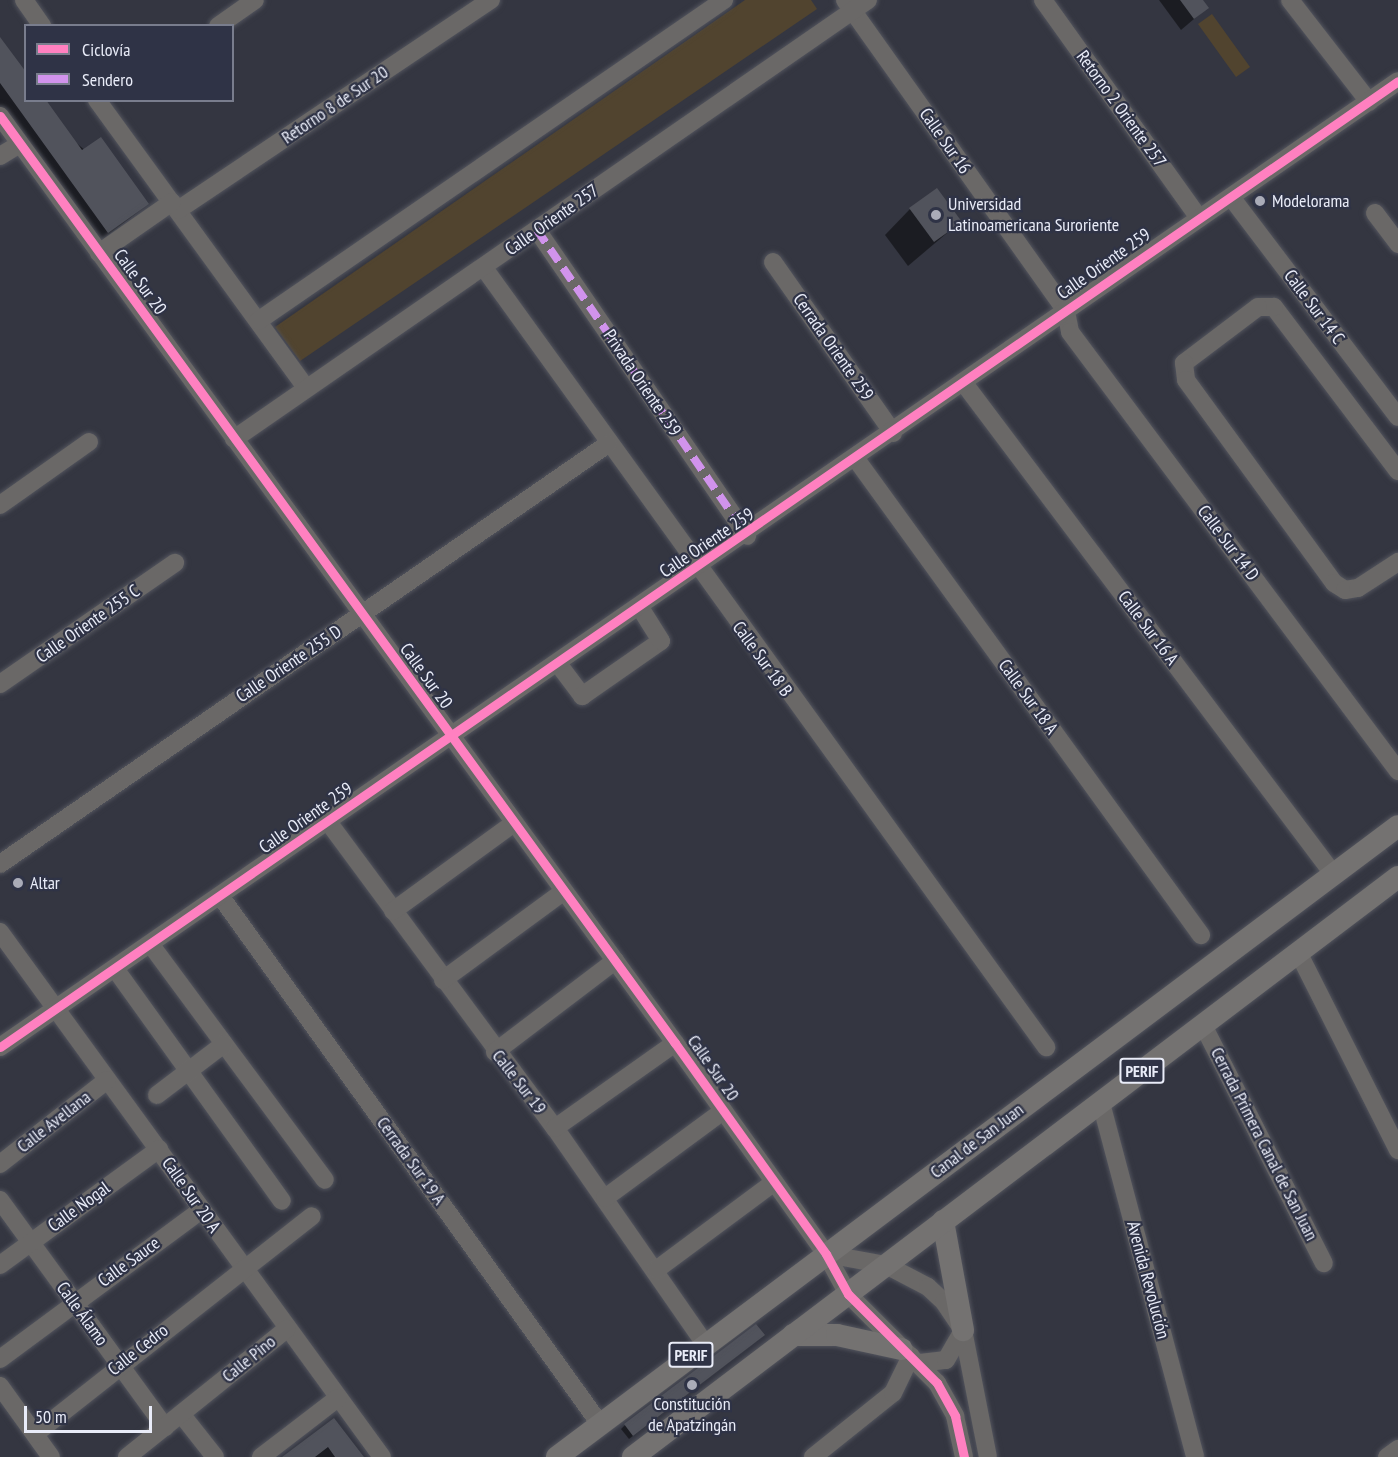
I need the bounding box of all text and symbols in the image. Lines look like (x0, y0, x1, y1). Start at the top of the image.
legend (24, 24, 234, 102)
text: Ciclovía (82, 38, 130, 61)
street label: Retorno 2 Oriente 257 (1071, 47, 1171, 171)
street label: Retorno 8 de Sur 20 (278, 61, 392, 149)
text: Sendero (82, 68, 133, 91)
street label: Calle Sur 16 (915, 104, 975, 178)
street label: Calle Oriente 257 (501, 180, 603, 260)
place label: Modelorama (1272, 190, 1349, 212)
place label: Universidad Latinoamericana Suroriente (948, 194, 1119, 236)
marker: Modelorama (1253, 194, 1267, 208)
marker: Universidad Latinoamericana Suroriente (929, 208, 943, 222)
street label: Calle Oriente 259 (1053, 224, 1155, 304)
street label: Calle Sur 20 (109, 245, 171, 319)
street label: Calle Sur 14 C (1279, 266, 1349, 348)
street label: Cerrada Oriente 259 (788, 289, 878, 405)
street label: Privada Oriente 259 (598, 326, 686, 440)
street label: Calle Sur 14 D (1193, 501, 1263, 585)
street label: Calle Oriente 259 (656, 503, 758, 583)
street label: Calle Oriente 255 C (32, 580, 144, 668)
street label: Calle Sur 16 A (1113, 587, 1183, 669)
street label: Calle Sur 18 B (728, 617, 796, 701)
street label: Calle Oriente 255 D (232, 621, 346, 707)
street label: Calle Sur 20 (395, 639, 457, 713)
street label: Calle Sur 18 A (994, 655, 1062, 739)
street label: Calle Oriente 259 (255, 778, 357, 858)
place label: Altar (30, 872, 60, 894)
marker: Altar (11, 876, 25, 890)
street label: Calle Sur 20 (683, 1031, 743, 1105)
street label: Cerrada Primera Canal de San Juan (1206, 1044, 1322, 1244)
street label: Calle Sur 19 (487, 1046, 551, 1118)
road number: PERIF (1118, 1058, 1166, 1084)
street label: Calle Avellana (13, 1086, 95, 1158)
street label: Canal de San Juan (926, 1099, 1028, 1183)
street label: Cerrada Sur 19 A (372, 1113, 450, 1209)
street label: Calle Sur 20 A (157, 1153, 225, 1237)
street label: Calle Nogal (44, 1177, 114, 1237)
street label: Avenida Revolución (1122, 1219, 1174, 1341)
street label: Calle Sauce (94, 1232, 164, 1292)
street label: Calle Álamo (51, 1278, 113, 1350)
street label: Calle Cedro (104, 1320, 172, 1380)
street label: Calle Pino (218, 1331, 280, 1387)
road number: PERIF (667, 1342, 715, 1368)
marker: Constitución de Apatzingán (685, 1378, 699, 1392)
scale bar (27, 1394, 154, 1432)
place label: Constitución de Apatzingán (648, 1394, 736, 1436)
text: 50 m (35, 1405, 67, 1428)

